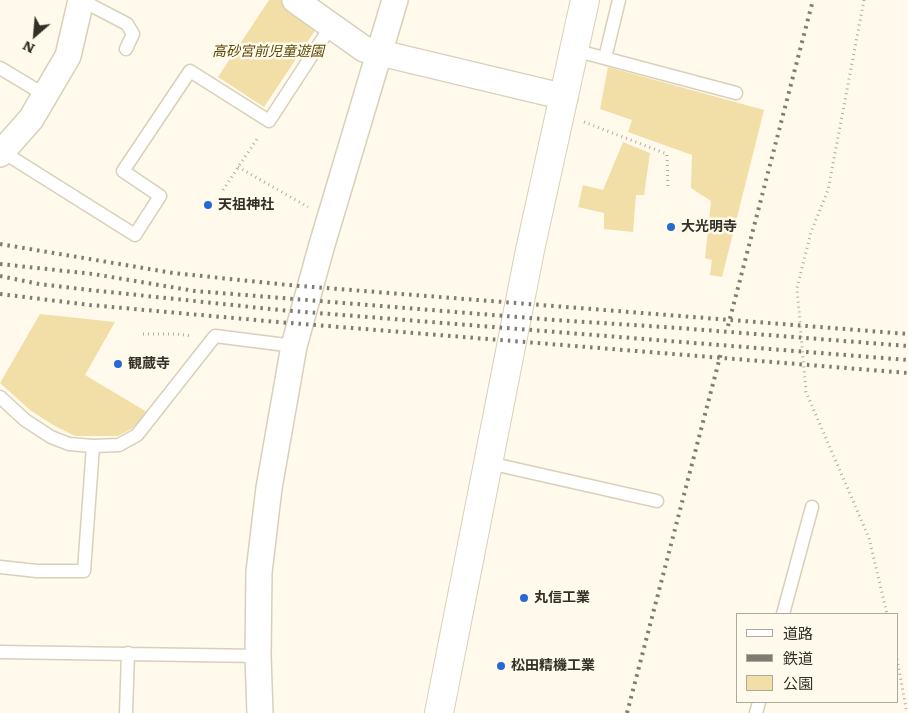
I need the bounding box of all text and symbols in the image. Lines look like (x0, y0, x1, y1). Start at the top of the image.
north arrow (10, 10, 60, 60)
text: N (18, 37, 38, 60)
park label: 高砂宮前児童遊園 (212, 44, 324, 60)
place label: 天祖神社 (218, 197, 274, 213)
marker: 天祖神社 (202, 199, 214, 211)
place label: 大光明寺 (681, 219, 737, 235)
marker: 大光明寺 (665, 221, 677, 233)
place label: 観蔵寺 (128, 356, 170, 372)
marker: 観蔵寺 (112, 358, 124, 370)
place label: 丸信工業 (534, 590, 590, 606)
marker: 丸信工業 (518, 592, 530, 604)
legend (736, 613, 898, 703)
text: 道路 (783, 621, 813, 644)
text: 鉄道 (783, 646, 813, 669)
place label: 松田精機工業 (511, 658, 595, 674)
marker: 松田精機工業 (495, 660, 507, 672)
text: 公園 (783, 671, 813, 694)

